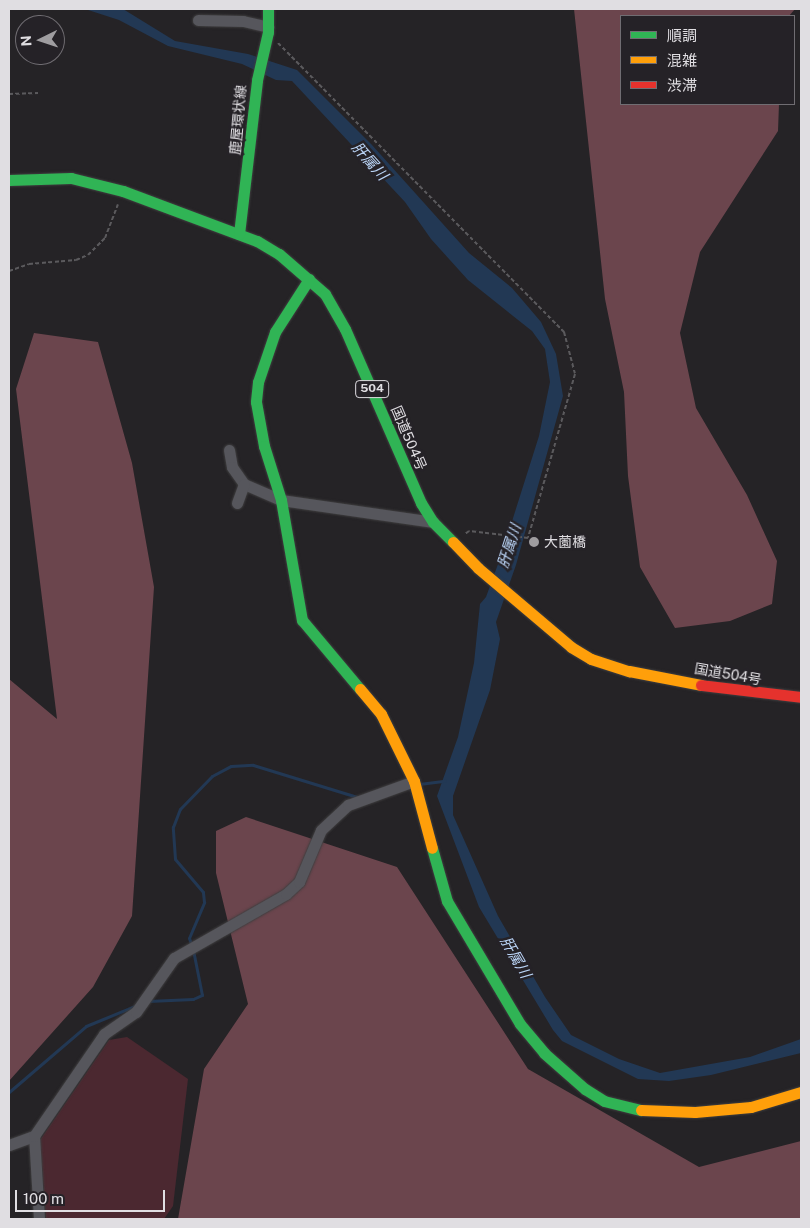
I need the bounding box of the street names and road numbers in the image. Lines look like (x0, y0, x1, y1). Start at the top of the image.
street label: 鹿屋環状線 (227, 84, 249, 156)
road number: 504 (354, 379, 390, 398)
street label: 国道504号 (388, 403, 430, 473)
street label: 国道504号 (693, 660, 763, 688)

